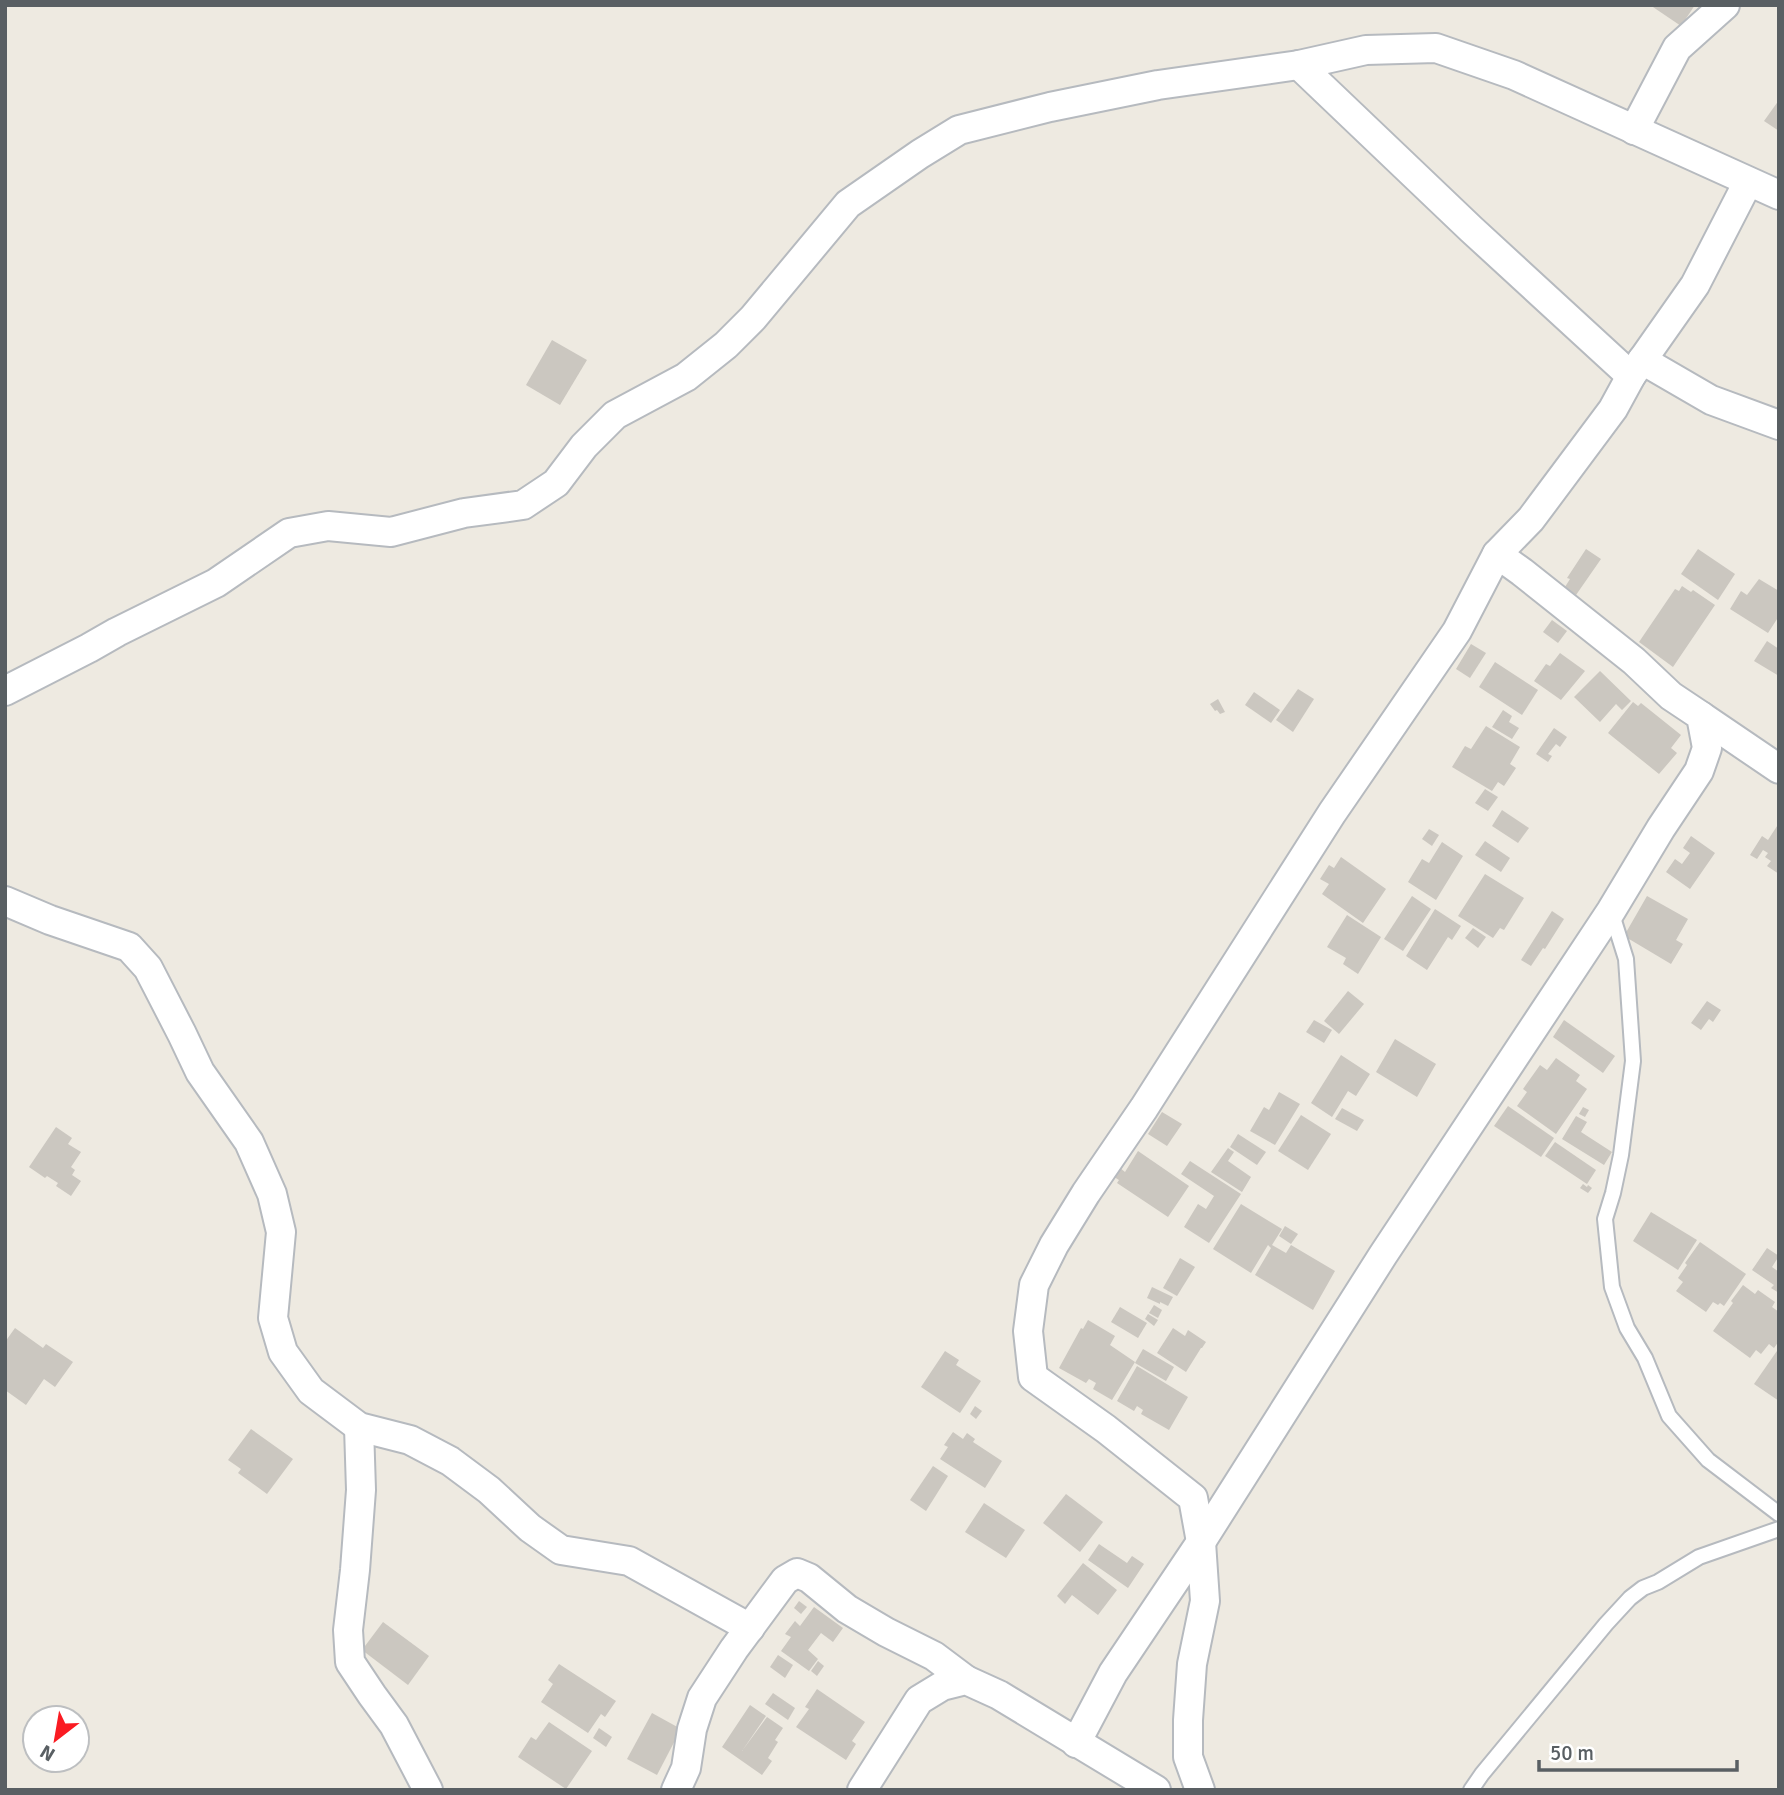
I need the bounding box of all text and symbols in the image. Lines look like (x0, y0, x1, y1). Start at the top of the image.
north arrow (21, 1704, 91, 1774)
scale bar (1539, 1728, 1737, 1772)
text: N (36, 1739, 60, 1766)
text: 50 m (1550, 1740, 1594, 1766)

